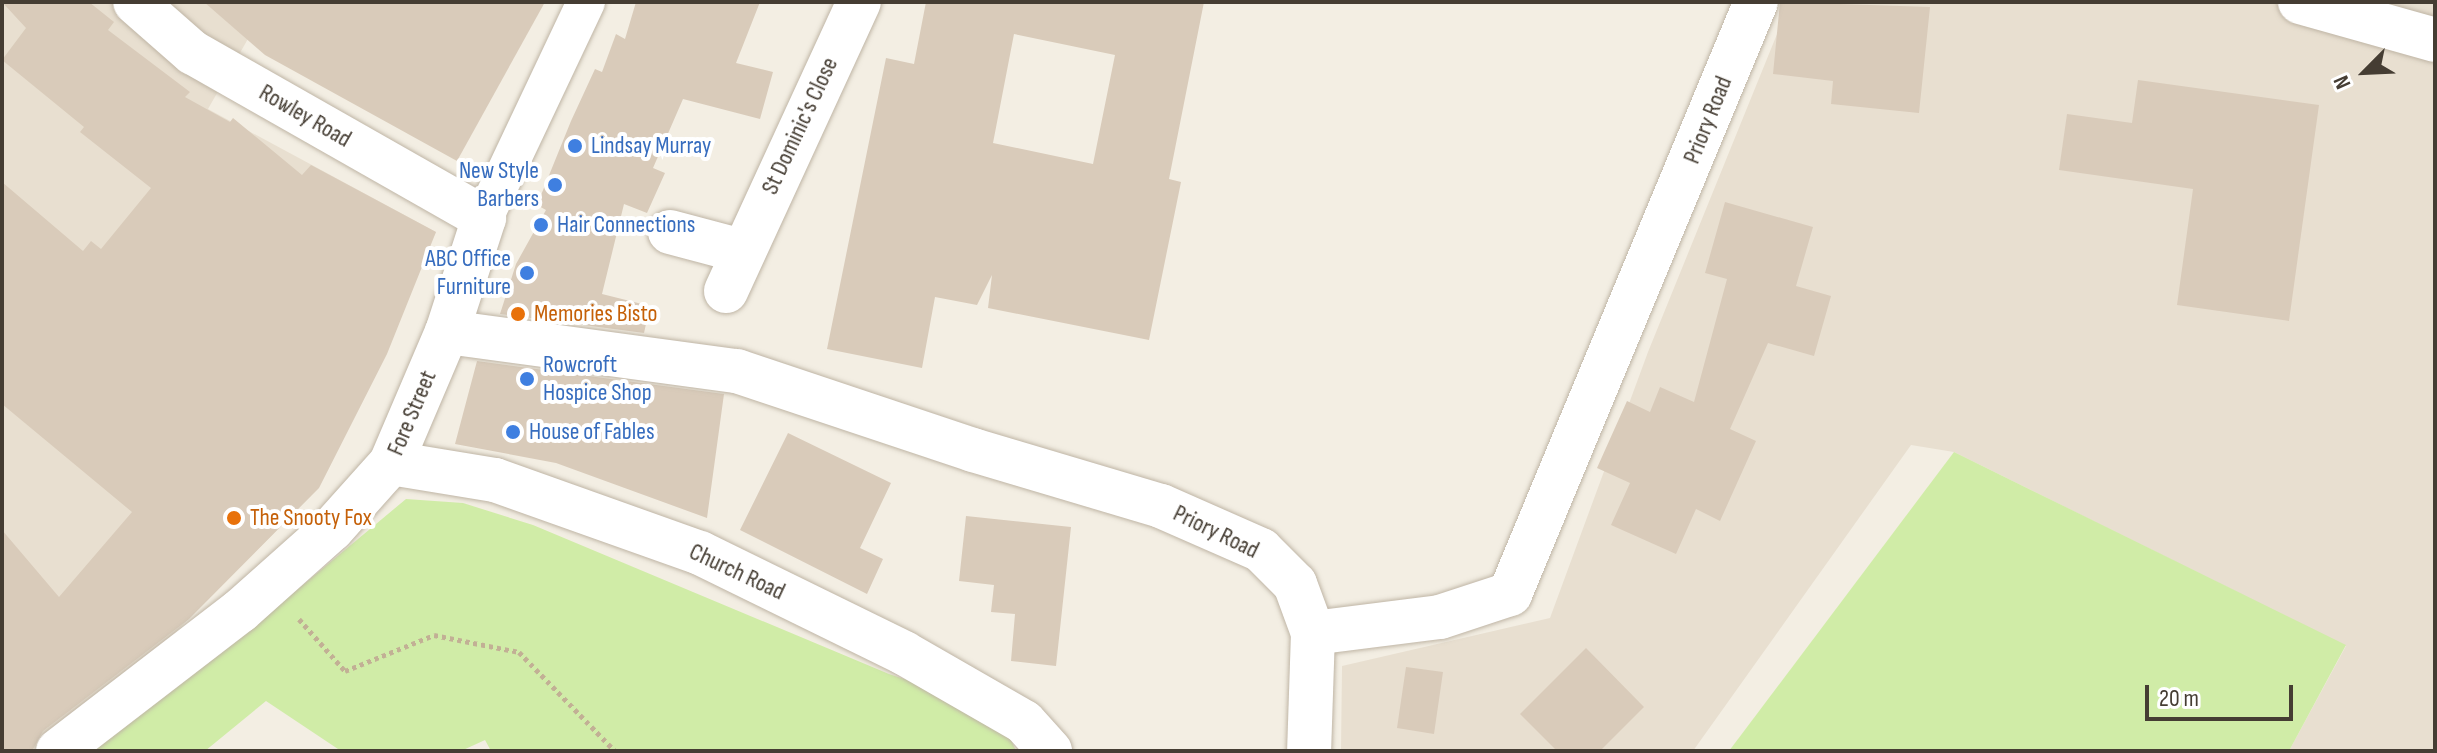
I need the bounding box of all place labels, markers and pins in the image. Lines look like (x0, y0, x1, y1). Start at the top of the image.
place label: Lindsay Murray (591, 132, 711, 160)
marker: Lindsay Murray (566, 137, 584, 155)
place label: New Style Barbers (459, 157, 539, 213)
marker: New Style Barbers (546, 176, 564, 194)
place label: Hair Connections (557, 211, 695, 239)
marker: Hair Connections (532, 216, 550, 234)
place label: ABC Office Furniture (425, 245, 511, 301)
marker: ABC Office Furniture (518, 264, 536, 282)
place label: Memories Bisto (534, 300, 658, 328)
marker: Memories Bisto (509, 305, 527, 323)
place label: Rowcroft Hospice Shop (543, 351, 652, 407)
marker: Rowcroft Hospice Shop (518, 370, 536, 388)
place label: House of Fables (529, 418, 654, 446)
marker: House of Fables (504, 423, 522, 441)
place label: The Snooty Fox (250, 504, 372, 532)
marker: The Snooty Fox (225, 509, 243, 527)

